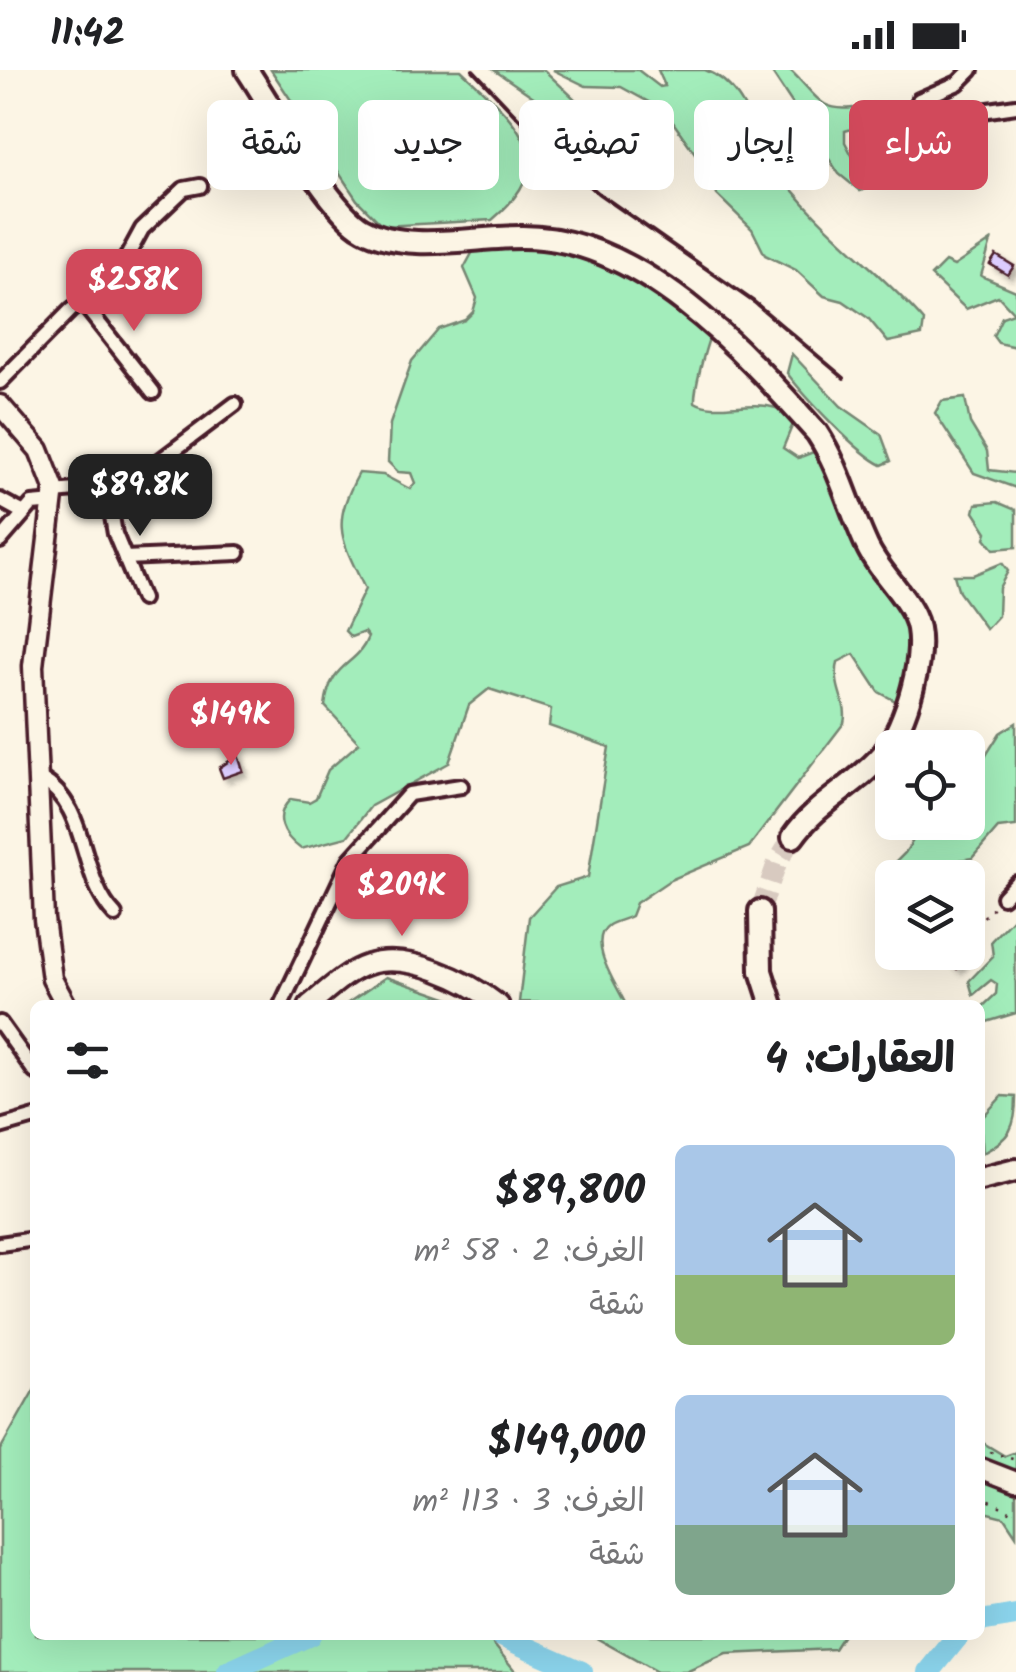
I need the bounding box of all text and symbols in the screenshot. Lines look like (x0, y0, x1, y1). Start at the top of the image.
text: 11:42 (50, 5, 125, 65)
chip: شقة (207, 100, 338, 190)
chip: جديد (358, 100, 499, 190)
chip: تصفية (519, 100, 674, 190)
chip: إيجار (694, 100, 829, 190)
chip: شراء (849, 100, 988, 190)
pin: $258K (64, 249, 204, 334)
text: $258K (88, 256, 180, 307)
pin: $89.8K (59, 454, 221, 539)
text: $89.8K (90, 461, 190, 512)
pin: $149K (161, 683, 301, 768)
text: $149K (190, 690, 272, 741)
map controls (875, 730, 985, 970)
button: locate (875, 730, 985, 840)
pin: $209K (332, 854, 472, 939)
button: layers (875, 860, 985, 970)
text: $209K (357, 861, 447, 912)
text: العقارات: 4 (765, 1027, 955, 1094)
icon: filters (60, 1033, 115, 1088)
text: $89,800 (495, 1159, 645, 1226)
icon: home (755, 1185, 875, 1305)
text: الغرف: 2 · 58 m² (414, 1227, 645, 1278)
text: شقة (589, 1280, 645, 1331)
text: $149,000 (488, 1409, 645, 1476)
icon: home (755, 1435, 875, 1555)
text: الغرف: 3 · 113 m² (412, 1477, 645, 1528)
text: شقة (589, 1530, 645, 1581)

